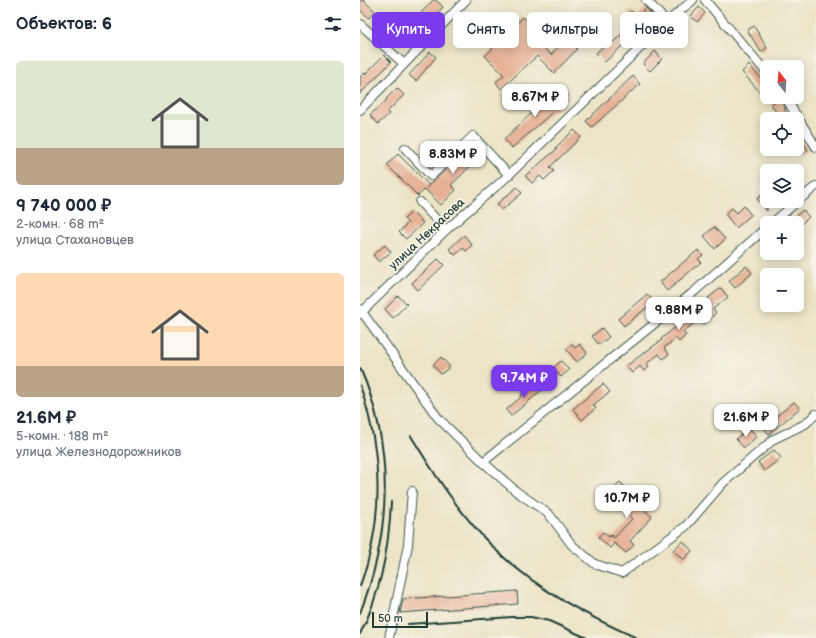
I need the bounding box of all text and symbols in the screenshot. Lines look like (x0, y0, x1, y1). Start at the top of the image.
chip: Купить (372, 12, 445, 48)
chip: Снять (453, 12, 519, 48)
chip: Фильтры (527, 12, 612, 48)
chip: Новое (620, 12, 688, 48)
icon: filters (322, 13, 344, 35)
text: Объектов: 6 (16, 14, 112, 34)
north arrow (760, 60, 804, 104)
map controls (760, 60, 804, 312)
pin: 8.67M ₽ (498, 84, 572, 118)
icon: home (144, 87, 216, 159)
text: 8.67M ₽ (511, 89, 559, 105)
button: locate (760, 112, 804, 156)
pin: 8.83M ₽ (416, 141, 490, 175)
text: 8.83M ₽ (429, 146, 477, 162)
button: layers (760, 164, 804, 208)
street label: улица Некрасова (386, 195, 468, 273)
text: 9 740 000 ₽ (16, 196, 111, 216)
text: 2-комн. · 68 m² (16, 216, 104, 232)
button: + (760, 216, 804, 260)
text: улица Стахановцев (16, 232, 134, 248)
button: − (760, 268, 804, 312)
pin: 9.88M ₽ (642, 297, 716, 331)
icon: home (144, 299, 216, 371)
text: 9.88M ₽ (655, 302, 703, 318)
pin: 9.74M ₽ (487, 365, 561, 399)
text: 9.74M ₽ (500, 370, 548, 386)
pin: 21.6M ₽ (709, 404, 783, 438)
text: 21.6M ₽ (16, 408, 76, 428)
text: 21.6M ₽ (723, 409, 769, 425)
text: 5-комн. · 188 m² (16, 428, 109, 444)
text: улица Железнодорожников (16, 444, 181, 460)
pin: 10.7M ₽ (590, 485, 664, 519)
text: 10.7M ₽ (604, 490, 650, 506)
scale bar (372, 610, 428, 629)
text: 50 m (378, 612, 403, 625)

